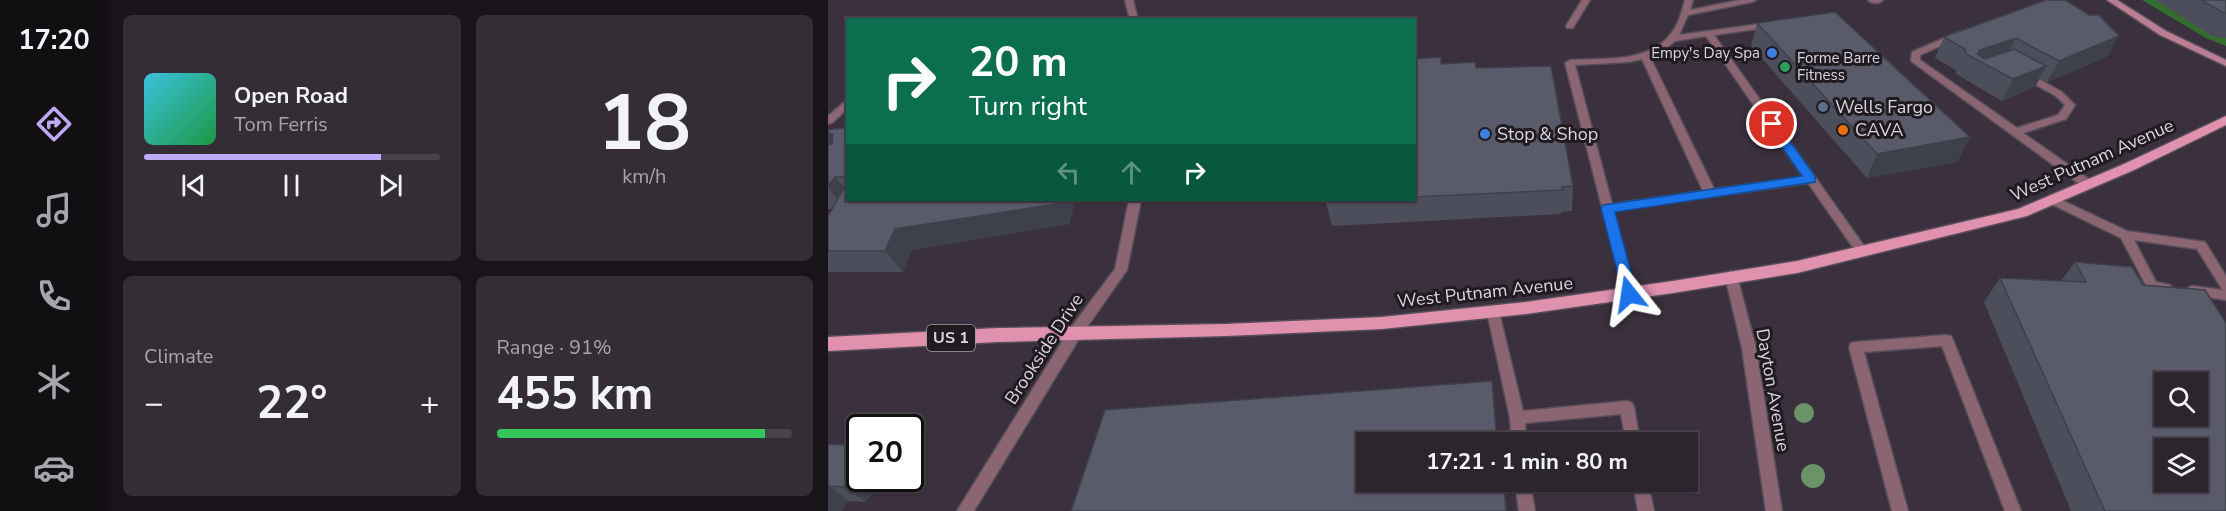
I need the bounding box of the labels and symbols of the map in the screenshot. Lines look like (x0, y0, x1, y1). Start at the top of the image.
place label: Empy's Day Spa (1651, 43, 1760, 63)
marker: Empy's Day Spa (1765, 46, 1779, 60)
place label: Forme Barre Fitness (1797, 48, 1880, 85)
marker: Forme Barre Fitness (1778, 60, 1792, 74)
place label: Wells Fargo (1835, 95, 1933, 119)
pin (1746, 98, 1797, 149)
marker: Wells Fargo (1816, 100, 1830, 114)
street label: West Putnam Avenue (2006, 113, 2178, 207)
place label: CAVA (1855, 118, 1903, 142)
place label: Stop & Shop (1497, 122, 1598, 146)
marker: CAVA (1836, 123, 1850, 137)
marker: Stop & Shop (1478, 127, 1492, 141)
position arrow (1597, 262, 1661, 326)
street label: West Putnam Avenue (1396, 271, 1574, 313)
street label: Brookside Drive (999, 289, 1089, 409)
road number: US 1 (927, 325, 975, 351)
street label: Dayton Avenue (1750, 327, 1796, 453)
speed limit sign: 20 (846, 414, 924, 492)

